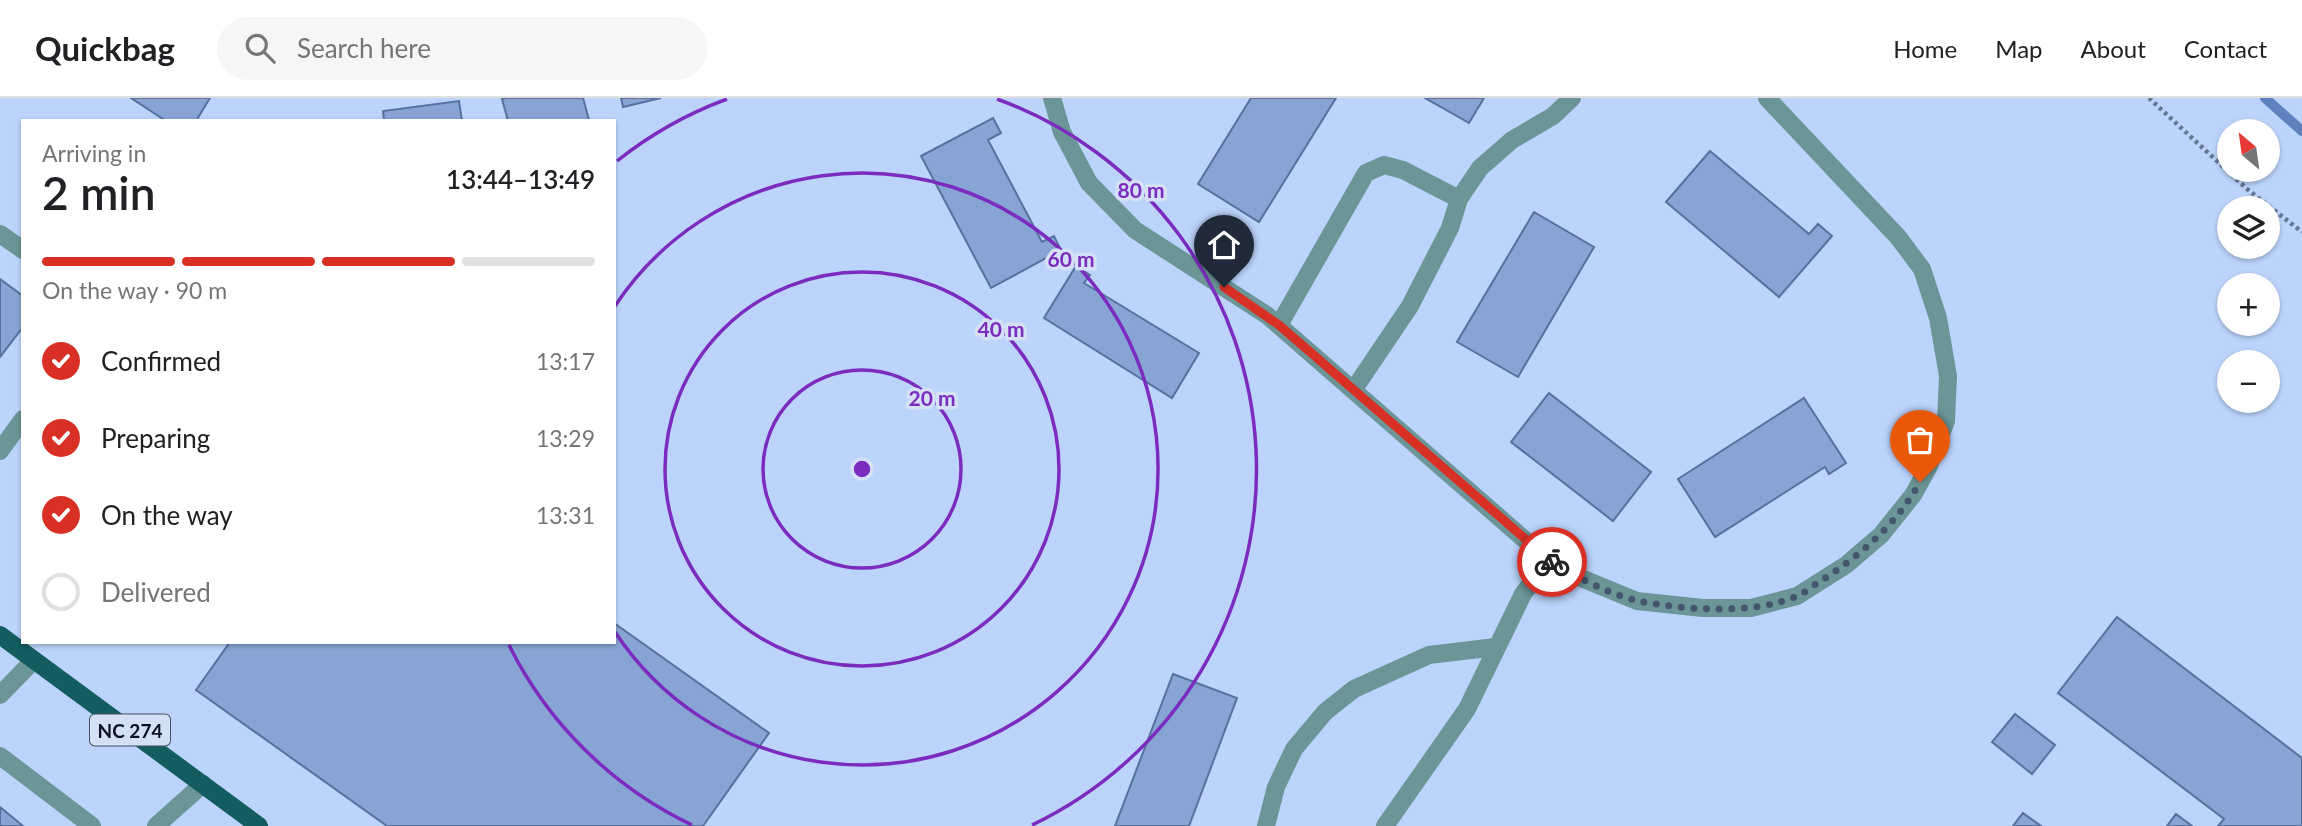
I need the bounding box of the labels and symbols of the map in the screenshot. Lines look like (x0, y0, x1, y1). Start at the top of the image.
north arrow (2217, 119, 2280, 182)
text: 80 m (1117, 177, 1165, 202)
pin (1194, 215, 1254, 287)
text: 60 m (1047, 246, 1095, 271)
text: 40 m (977, 316, 1025, 341)
text: 20 m (908, 385, 956, 410)
pin (1890, 410, 1950, 482)
centre of rings (850, 457, 874, 481)
courier (1517, 527, 1587, 597)
road number: NC 274 (90, 715, 170, 746)

